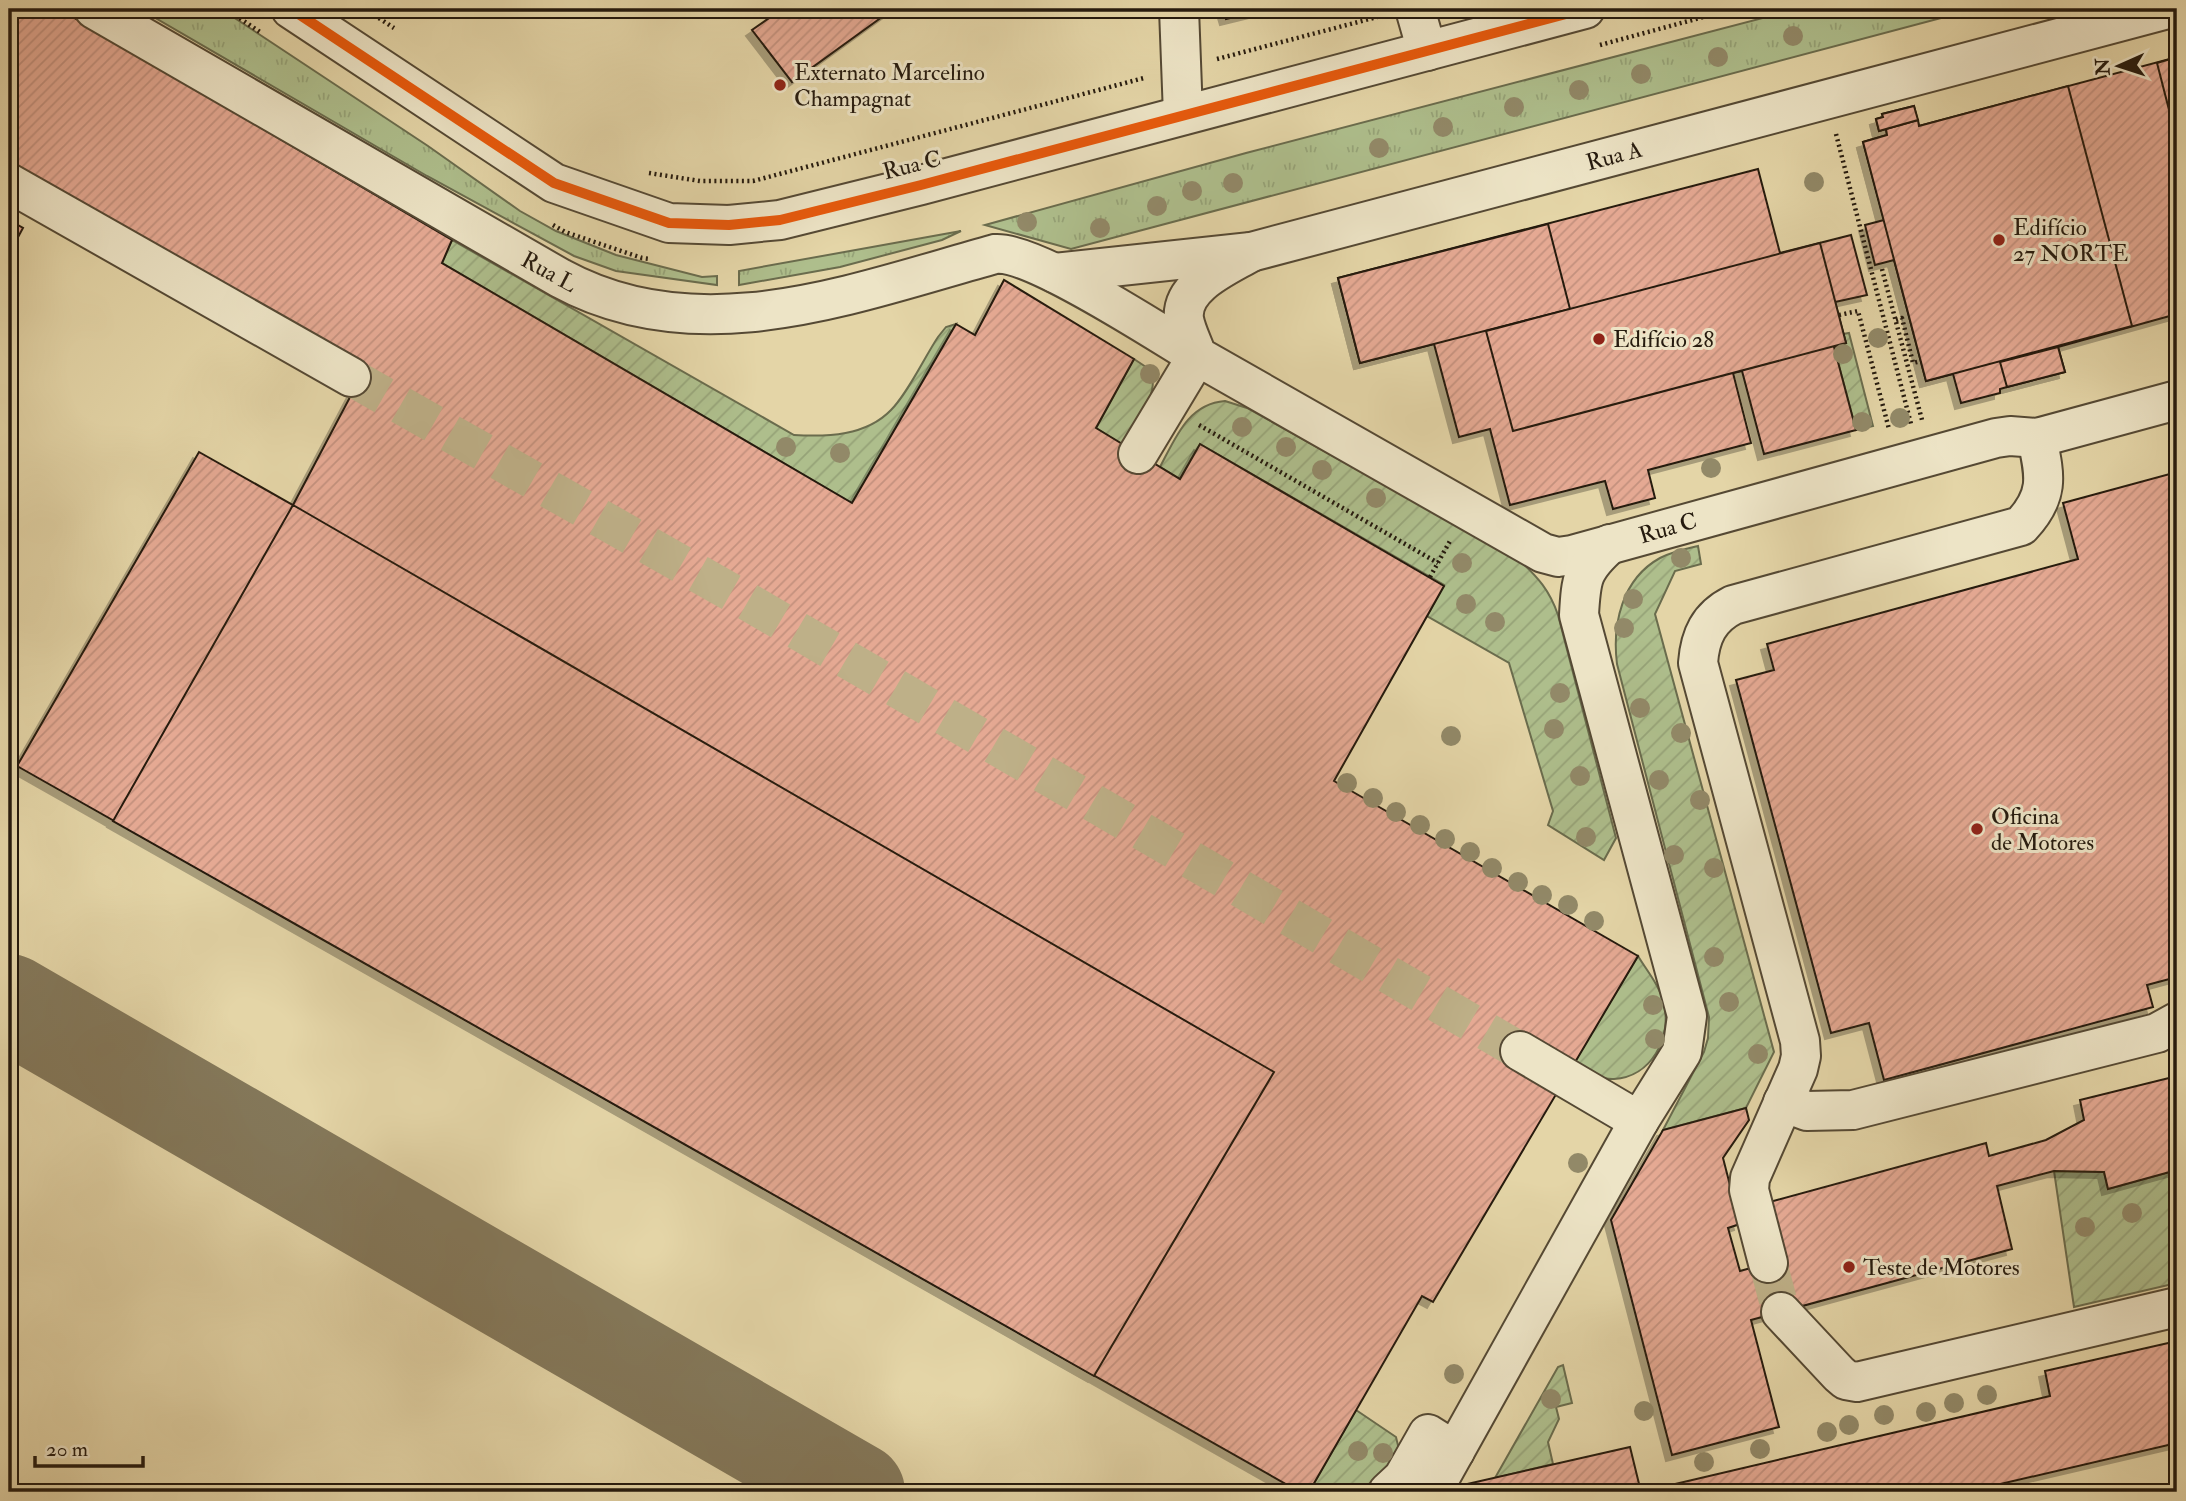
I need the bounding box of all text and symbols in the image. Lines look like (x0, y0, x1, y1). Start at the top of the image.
north arrow (2084, 32, 2154, 102)
text: N (2091, 57, 2116, 77)
place label: Externato Marcelino Champagnat (794, 58, 985, 114)
marker: Externato Marcelino Champagnat (772, 77, 788, 93)
street label: Rua A (1583, 135, 1646, 177)
street label: Rua C (880, 144, 944, 186)
place label: Edifício 27 NORTE (2013, 213, 2128, 268)
marker: Edifício 27 NORTE (1991, 232, 2007, 248)
street label: Rua L (516, 245, 582, 299)
place label: Edifício 28 (1613, 325, 1714, 354)
marker: Edifício 28 (1591, 331, 1607, 347)
street label: Rua C (1636, 506, 1700, 550)
place label: Oficina de Motores (1991, 802, 2094, 857)
marker: Oficina de Motores (1969, 821, 1985, 837)
place label: Teste de Motores (1863, 1253, 2020, 1282)
marker: Teste de Motores (1841, 1259, 1857, 1275)
scale bar (35, 1424, 144, 1468)
text: 20 m (46, 1436, 88, 1463)

